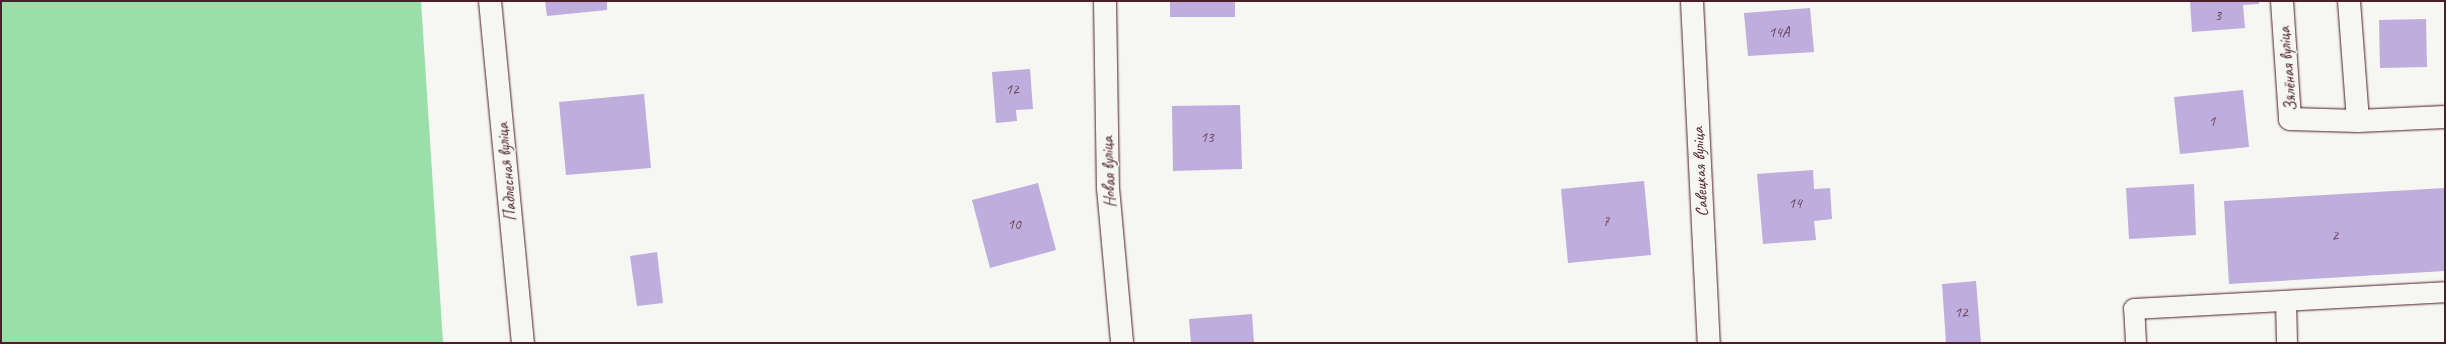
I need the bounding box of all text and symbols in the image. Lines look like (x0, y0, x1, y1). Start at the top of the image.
house number: 3 (2215, 7, 2221, 25)
house number: 14А (1768, 24, 1790, 42)
street label: Зялёная вуліца (2274, 26, 2302, 112)
house number: 12 (1005, 81, 1019, 99)
house number: 1 (2209, 113, 2215, 131)
street label: Падлесная вуліца (493, 122, 521, 222)
street label: Савецкая вуліца (1687, 127, 1713, 217)
house number: 13 (1200, 129, 1214, 147)
street label: Новая вуліца (1098, 136, 1120, 208)
house number: 14 (1788, 195, 1802, 213)
house number: 7 (1603, 213, 1609, 231)
house number: 10 (1007, 216, 1021, 234)
house number: 2 (2332, 227, 2338, 245)
house number: 12 (1954, 304, 1968, 322)

